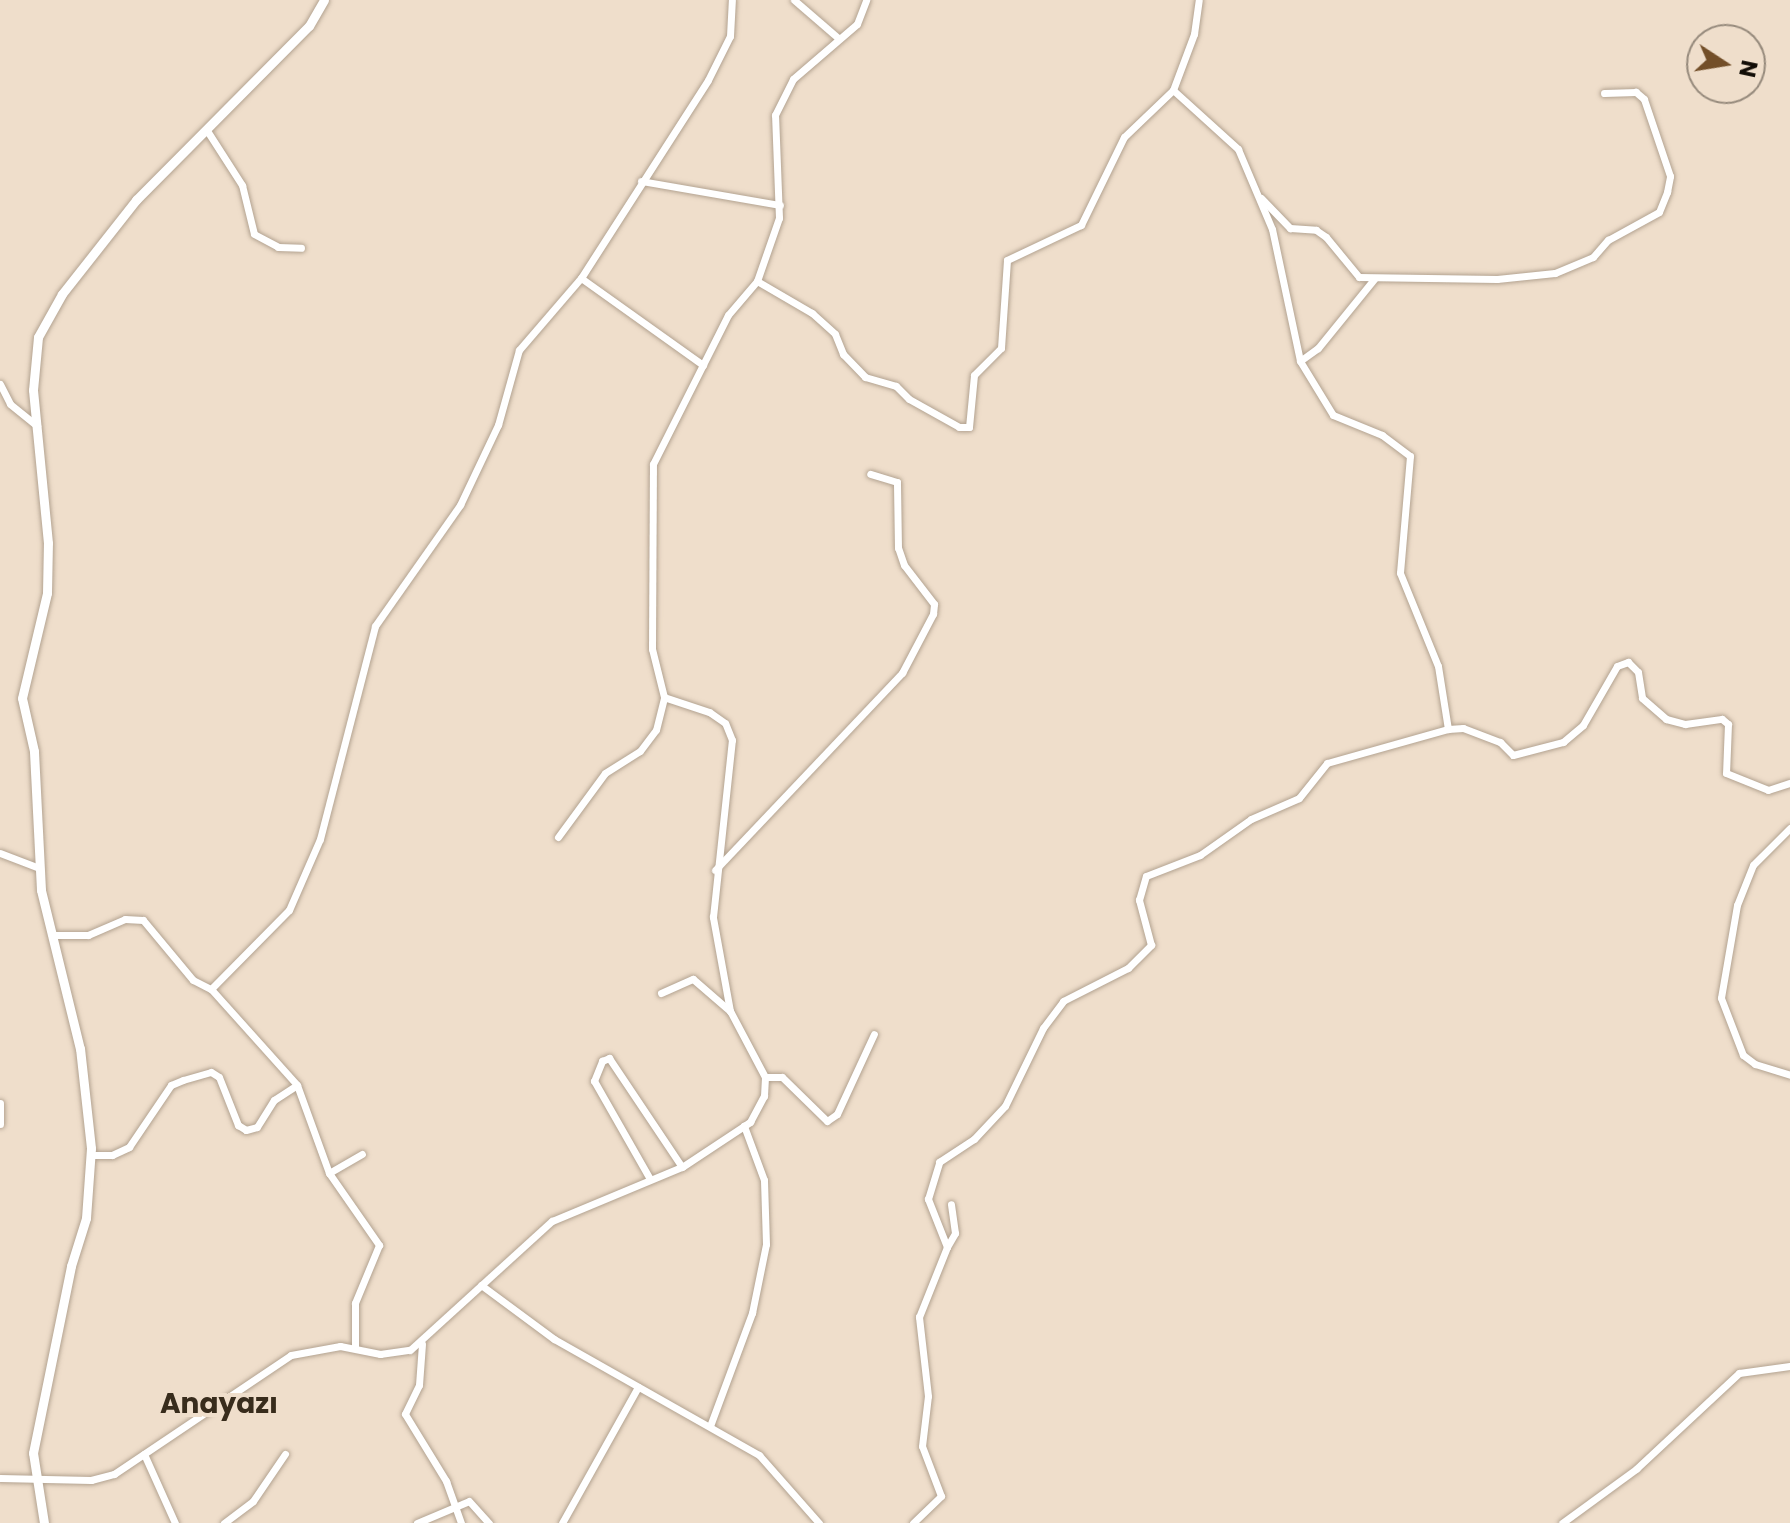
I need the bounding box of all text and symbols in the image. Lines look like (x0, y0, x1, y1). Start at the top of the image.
north arrow (1686, 24, 1766, 104)
text: N (1731, 57, 1765, 80)
district label: Anayazı (160, 1387, 278, 1421)

